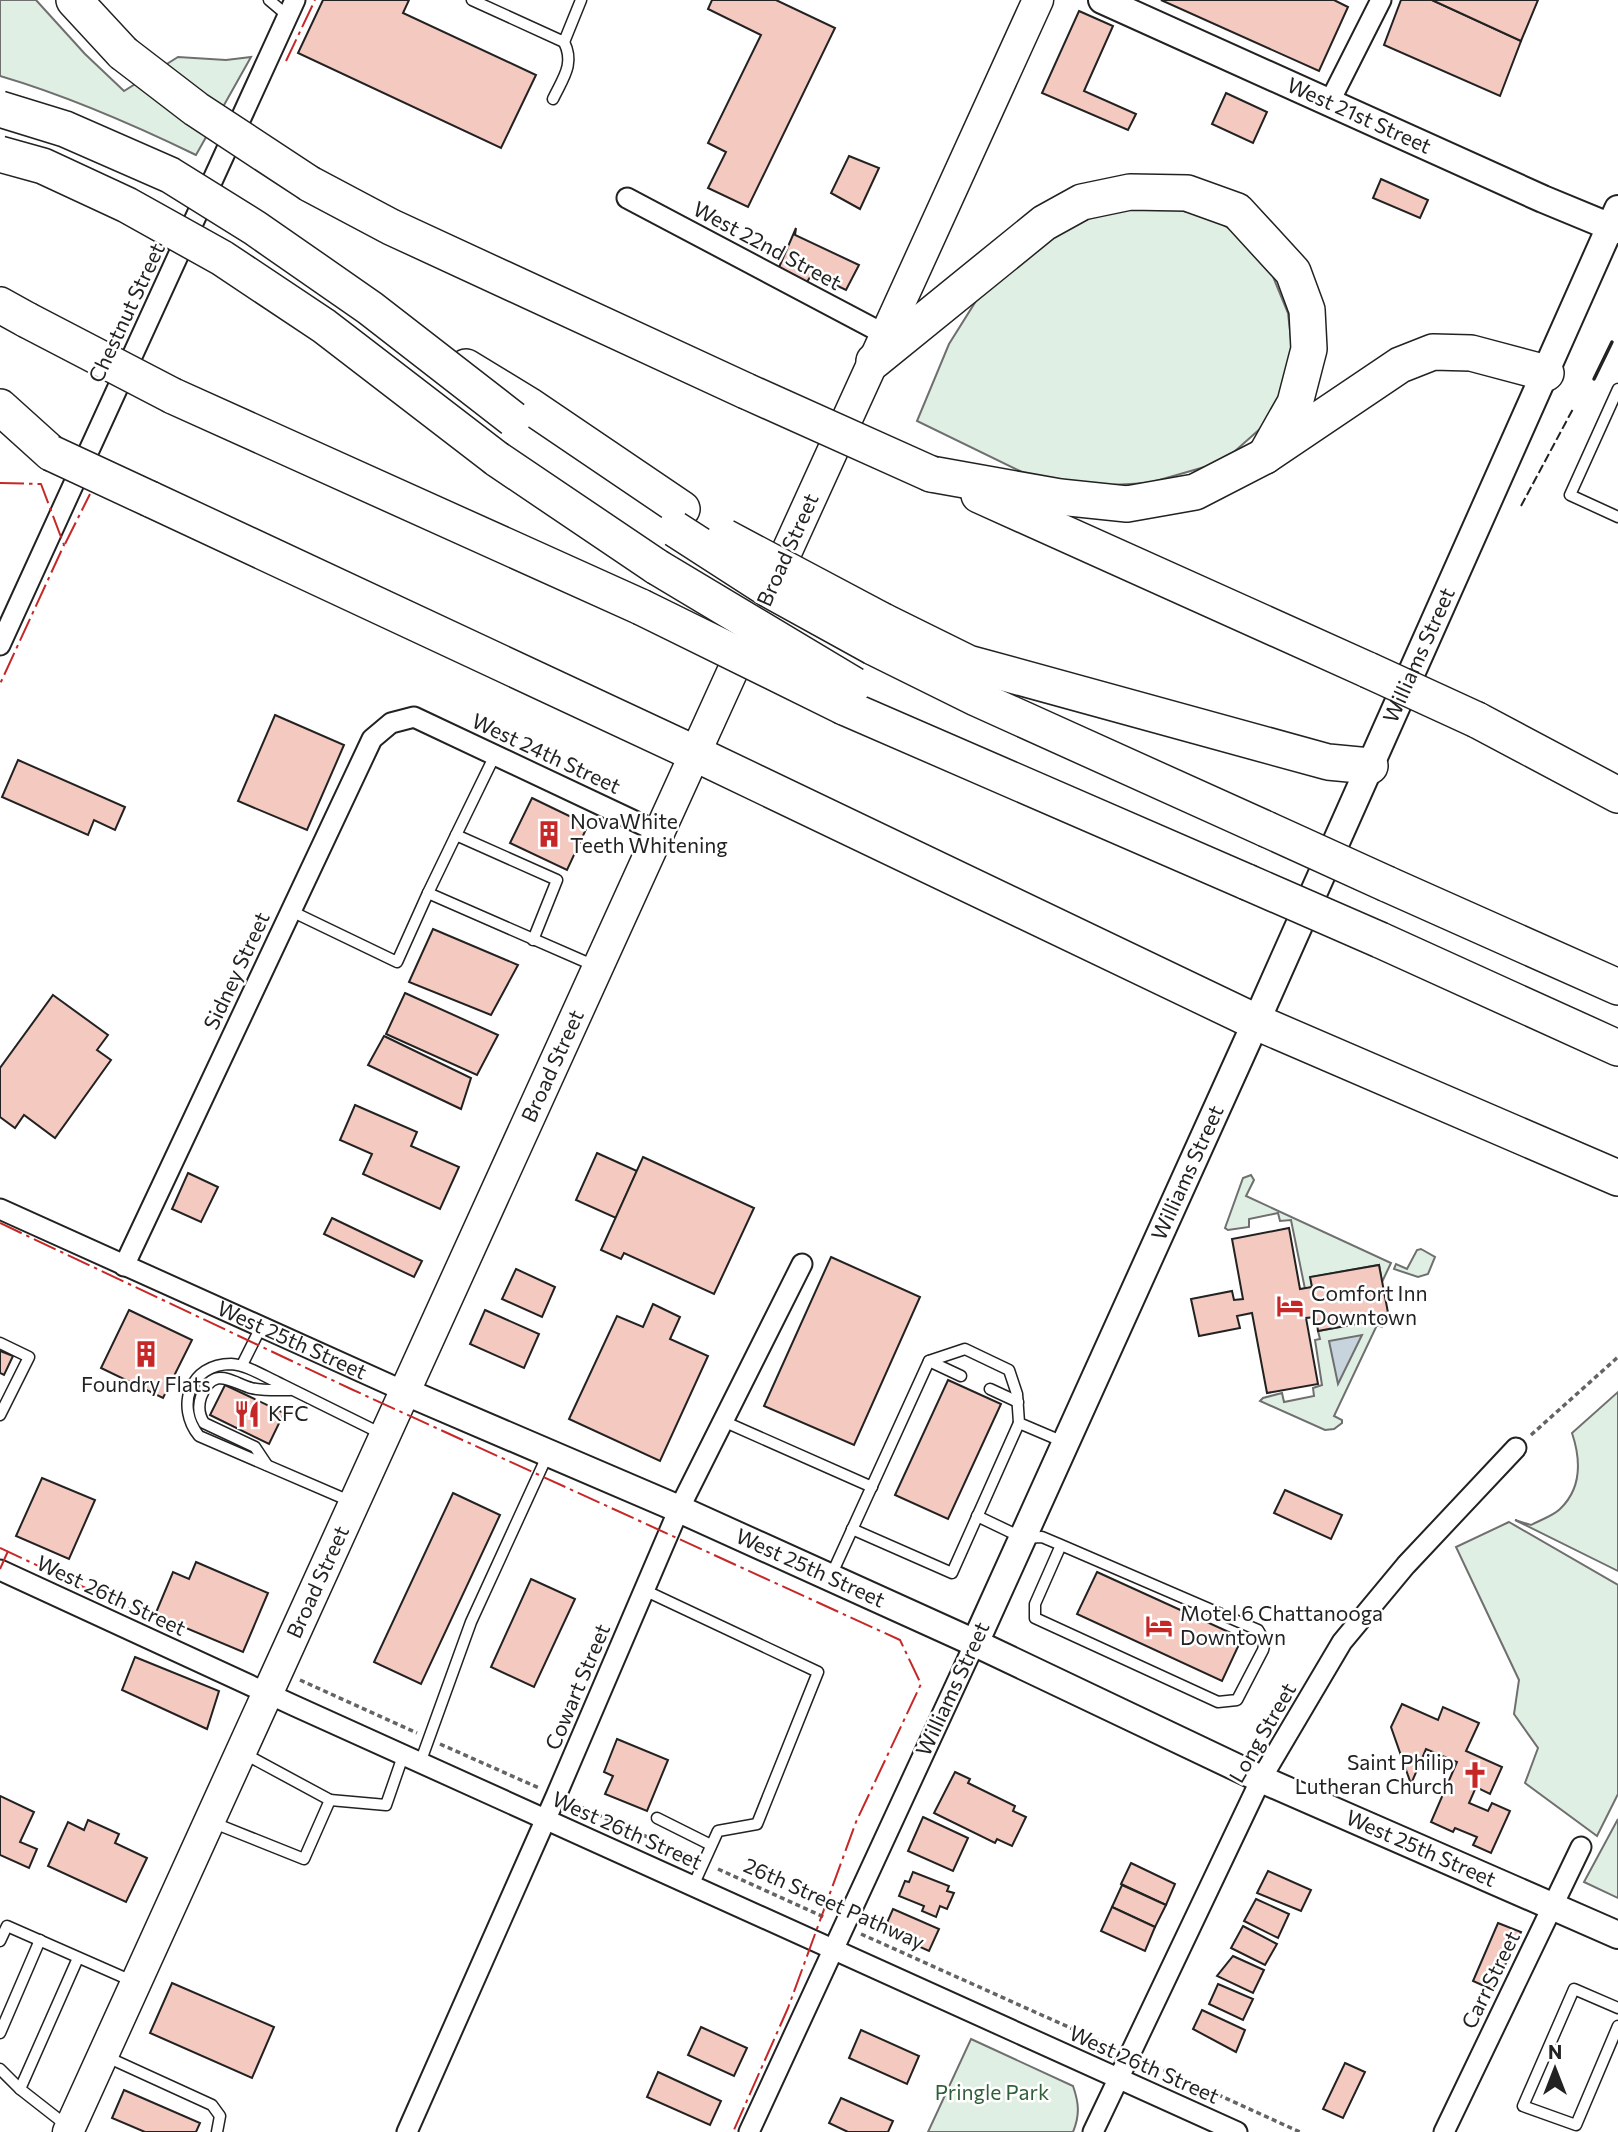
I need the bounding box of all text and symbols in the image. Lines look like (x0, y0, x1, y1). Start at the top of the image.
street label: West 21st Street (1284, 71, 1436, 158)
street label: West 22nd Street (689, 195, 846, 294)
street label: Chestnut Street (82, 238, 169, 386)
street label: Broad Street (751, 489, 823, 610)
street label: Williams Street (1377, 583, 1459, 726)
street label: West 24th Street (468, 707, 625, 798)
place label: NovaWhite Teeth Whitening (570, 808, 728, 857)
building icon: NovaWhite Teeth Whitening (534, 819, 564, 849)
street label: Sidney Street (197, 908, 274, 1033)
street label: Broad Street (515, 1005, 588, 1126)
street label: Williams Street (1145, 1101, 1228, 1244)
place label: Comfort Inn Downtown (1311, 1280, 1428, 1329)
hotel icon: Comfort Inn Downtown (1275, 1291, 1305, 1321)
street label: West 25th Street (214, 1295, 371, 1384)
building icon: Foundry Flats (131, 1339, 161, 1369)
place label: Foundry Flats (81, 1371, 211, 1396)
restaurant icon: KFC (232, 1399, 262, 1429)
place label: KFC (268, 1400, 309, 1425)
street label: Broad Street (280, 1521, 353, 1642)
street label: West 25th Street (732, 1522, 889, 1612)
street label: West 26th Street (33, 1549, 190, 1640)
place label: Motel 6 Chattanooga Downtown (1180, 1600, 1383, 1649)
hotel icon: Motel 6 Chattanooga Downtown (1144, 1611, 1174, 1641)
street label: Williams Street (910, 1617, 994, 1759)
street label: Cowart Street (539, 1620, 614, 1753)
street label: Long Street (1223, 1678, 1300, 1787)
place label: Saint Philip Lutheran Church (1295, 1749, 1454, 1798)
church icon: Saint Philip Lutheran Church (1460, 1760, 1490, 1790)
street label: West 26th Street (549, 1785, 706, 1874)
street label: West 25th Street (1343, 1804, 1500, 1891)
street label: 26th Street Pathway (740, 1852, 929, 1954)
street label: Carr Street (1455, 1926, 1524, 2032)
street label: West 26th Street (1066, 2019, 1223, 2108)
north arrow (1520, 2034, 1590, 2104)
text: N (1548, 2040, 1562, 2063)
park label: Pringle Park (935, 2079, 1049, 2104)

